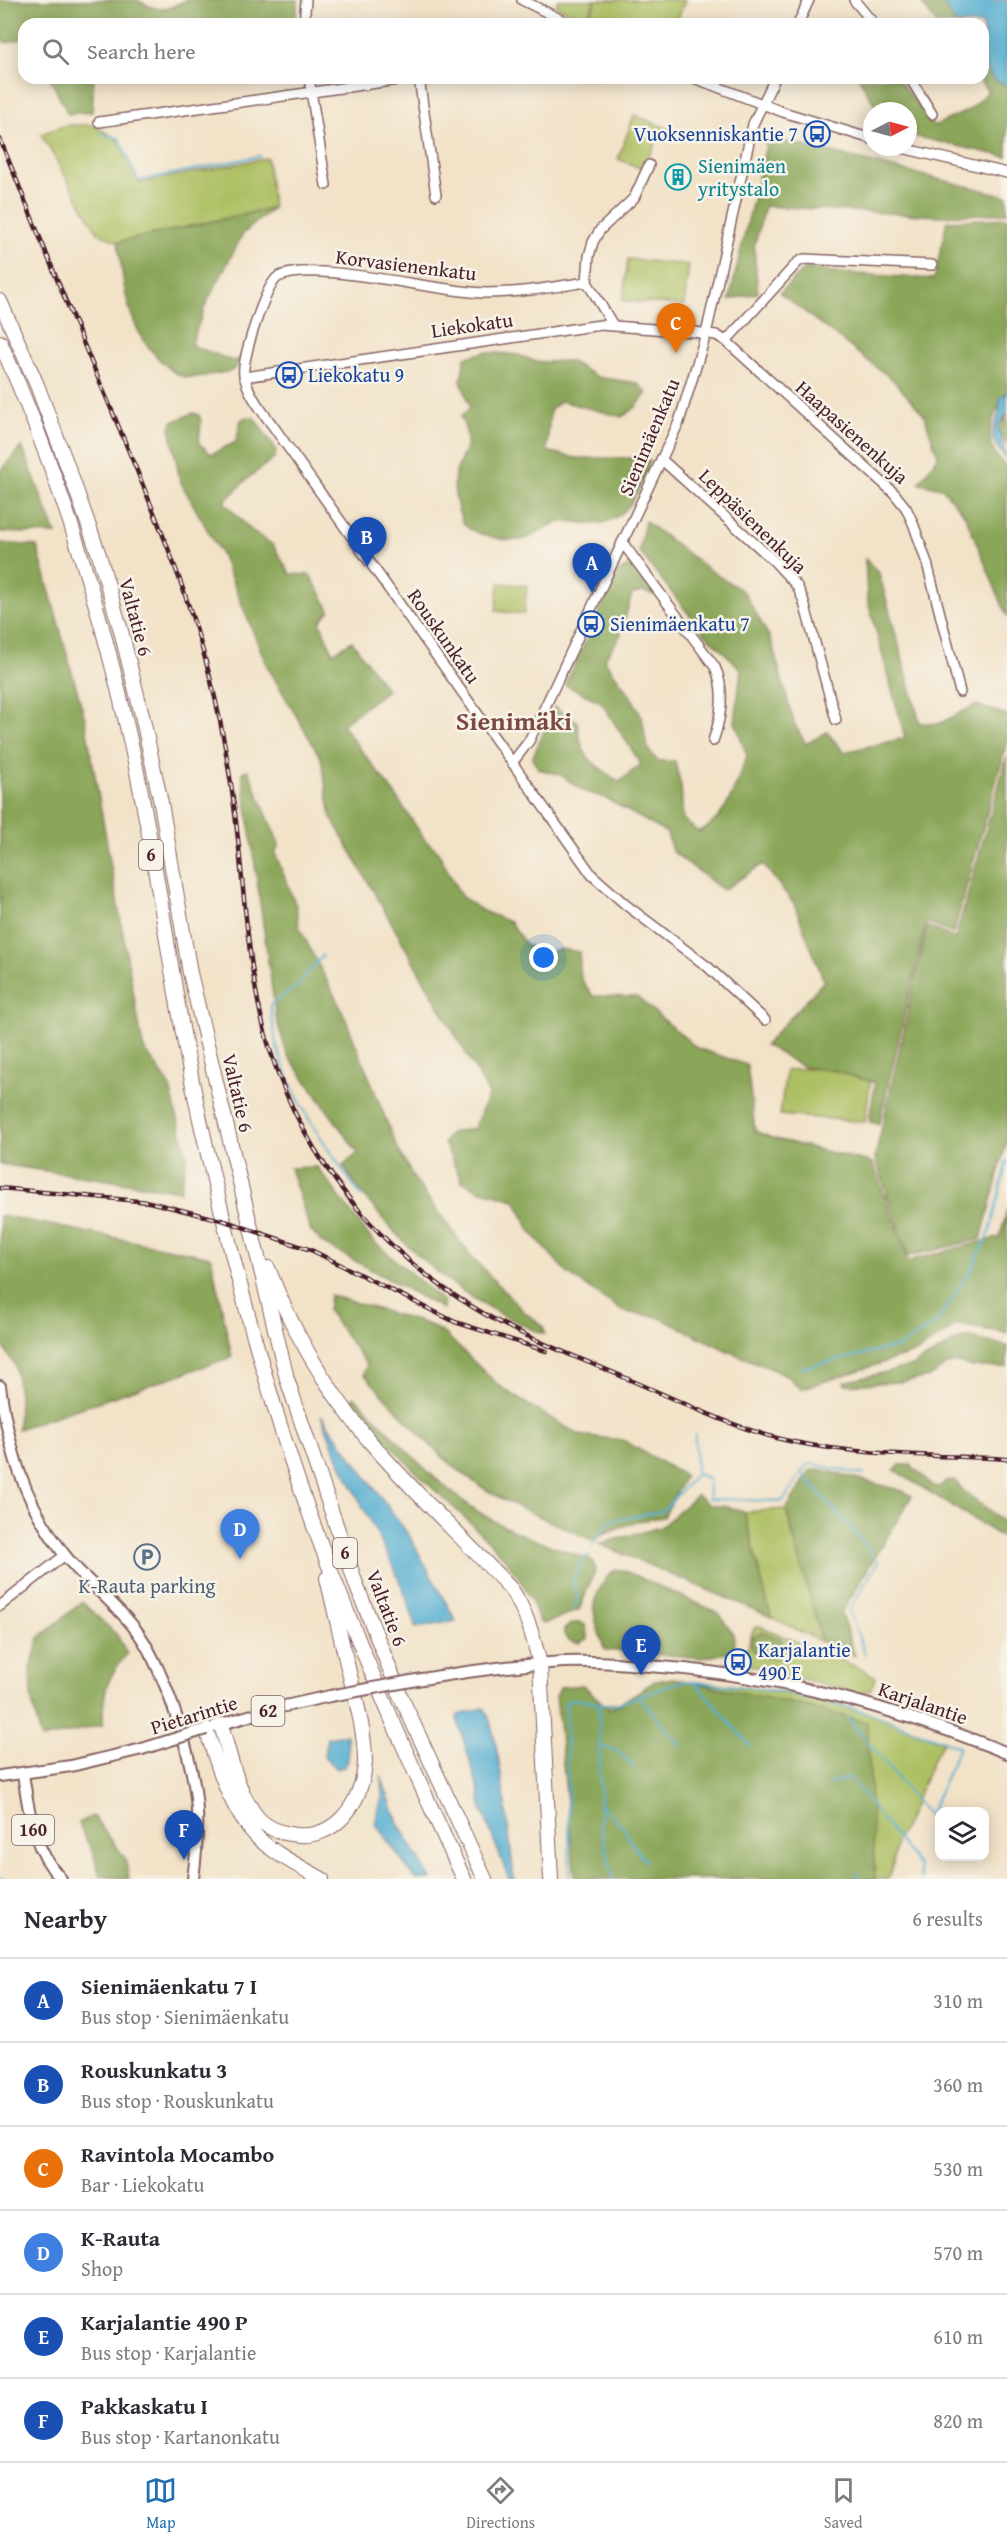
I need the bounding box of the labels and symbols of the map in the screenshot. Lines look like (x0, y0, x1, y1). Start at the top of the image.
north arrow (863, 102, 917, 156)
place label: Vuoksenniskantie 7 (633, 119, 798, 148)
bus stop icon: Vuoksenniskantie 7 (802, 119, 832, 149)
place label: Sienimäen yritystalo (697, 151, 786, 203)
building icon: Sienimäen yritystalo (663, 162, 693, 192)
street label: Korvasienenkatu (334, 241, 478, 288)
street label: Liekokatu (429, 304, 515, 345)
pin: C (656, 304, 696, 353)
bus stop icon: Liekokatu 9 (274, 360, 304, 390)
place label: Liekokatu 9 (308, 360, 404, 389)
street label: Sienimäenkatu (611, 373, 686, 500)
street label: Haapasienenkuja (789, 373, 916, 491)
street label: Leppäsienenkuja (693, 461, 814, 580)
pin: B (348, 518, 386, 567)
pin: A (572, 544, 612, 593)
street label: Valtatie 6 (112, 575, 161, 659)
street label: Rouskunkatu (401, 582, 488, 689)
bus stop icon: Sienimäenkatu 7 (576, 609, 606, 639)
place label: Sienimäenkatu 7 (610, 609, 750, 638)
district label: Sienimäki (456, 701, 572, 740)
road number: 6 (139, 840, 163, 870)
your location (529, 943, 558, 972)
street label: Valtatie 6 (215, 1051, 262, 1135)
pin: D (220, 1510, 260, 1559)
road number: 6 (333, 1538, 357, 1568)
parking icon: K-Rauta parking (132, 1542, 162, 1572)
street label: Valtatie 6 (360, 1565, 415, 1650)
place label: K-Rauta parking (79, 1571, 215, 1600)
pin: E (622, 1626, 660, 1675)
place label: Karjalantie 490 E (758, 1635, 851, 1687)
bus stop icon: Karjalantie 490 E (723, 1647, 753, 1677)
street label: Karjalantie (875, 1674, 972, 1731)
street label: Pietarintie (147, 1688, 241, 1741)
road number: 62 (252, 1696, 284, 1726)
pin: F (164, 1810, 204, 1860)
road number: 160 (12, 1815, 54, 1845)

